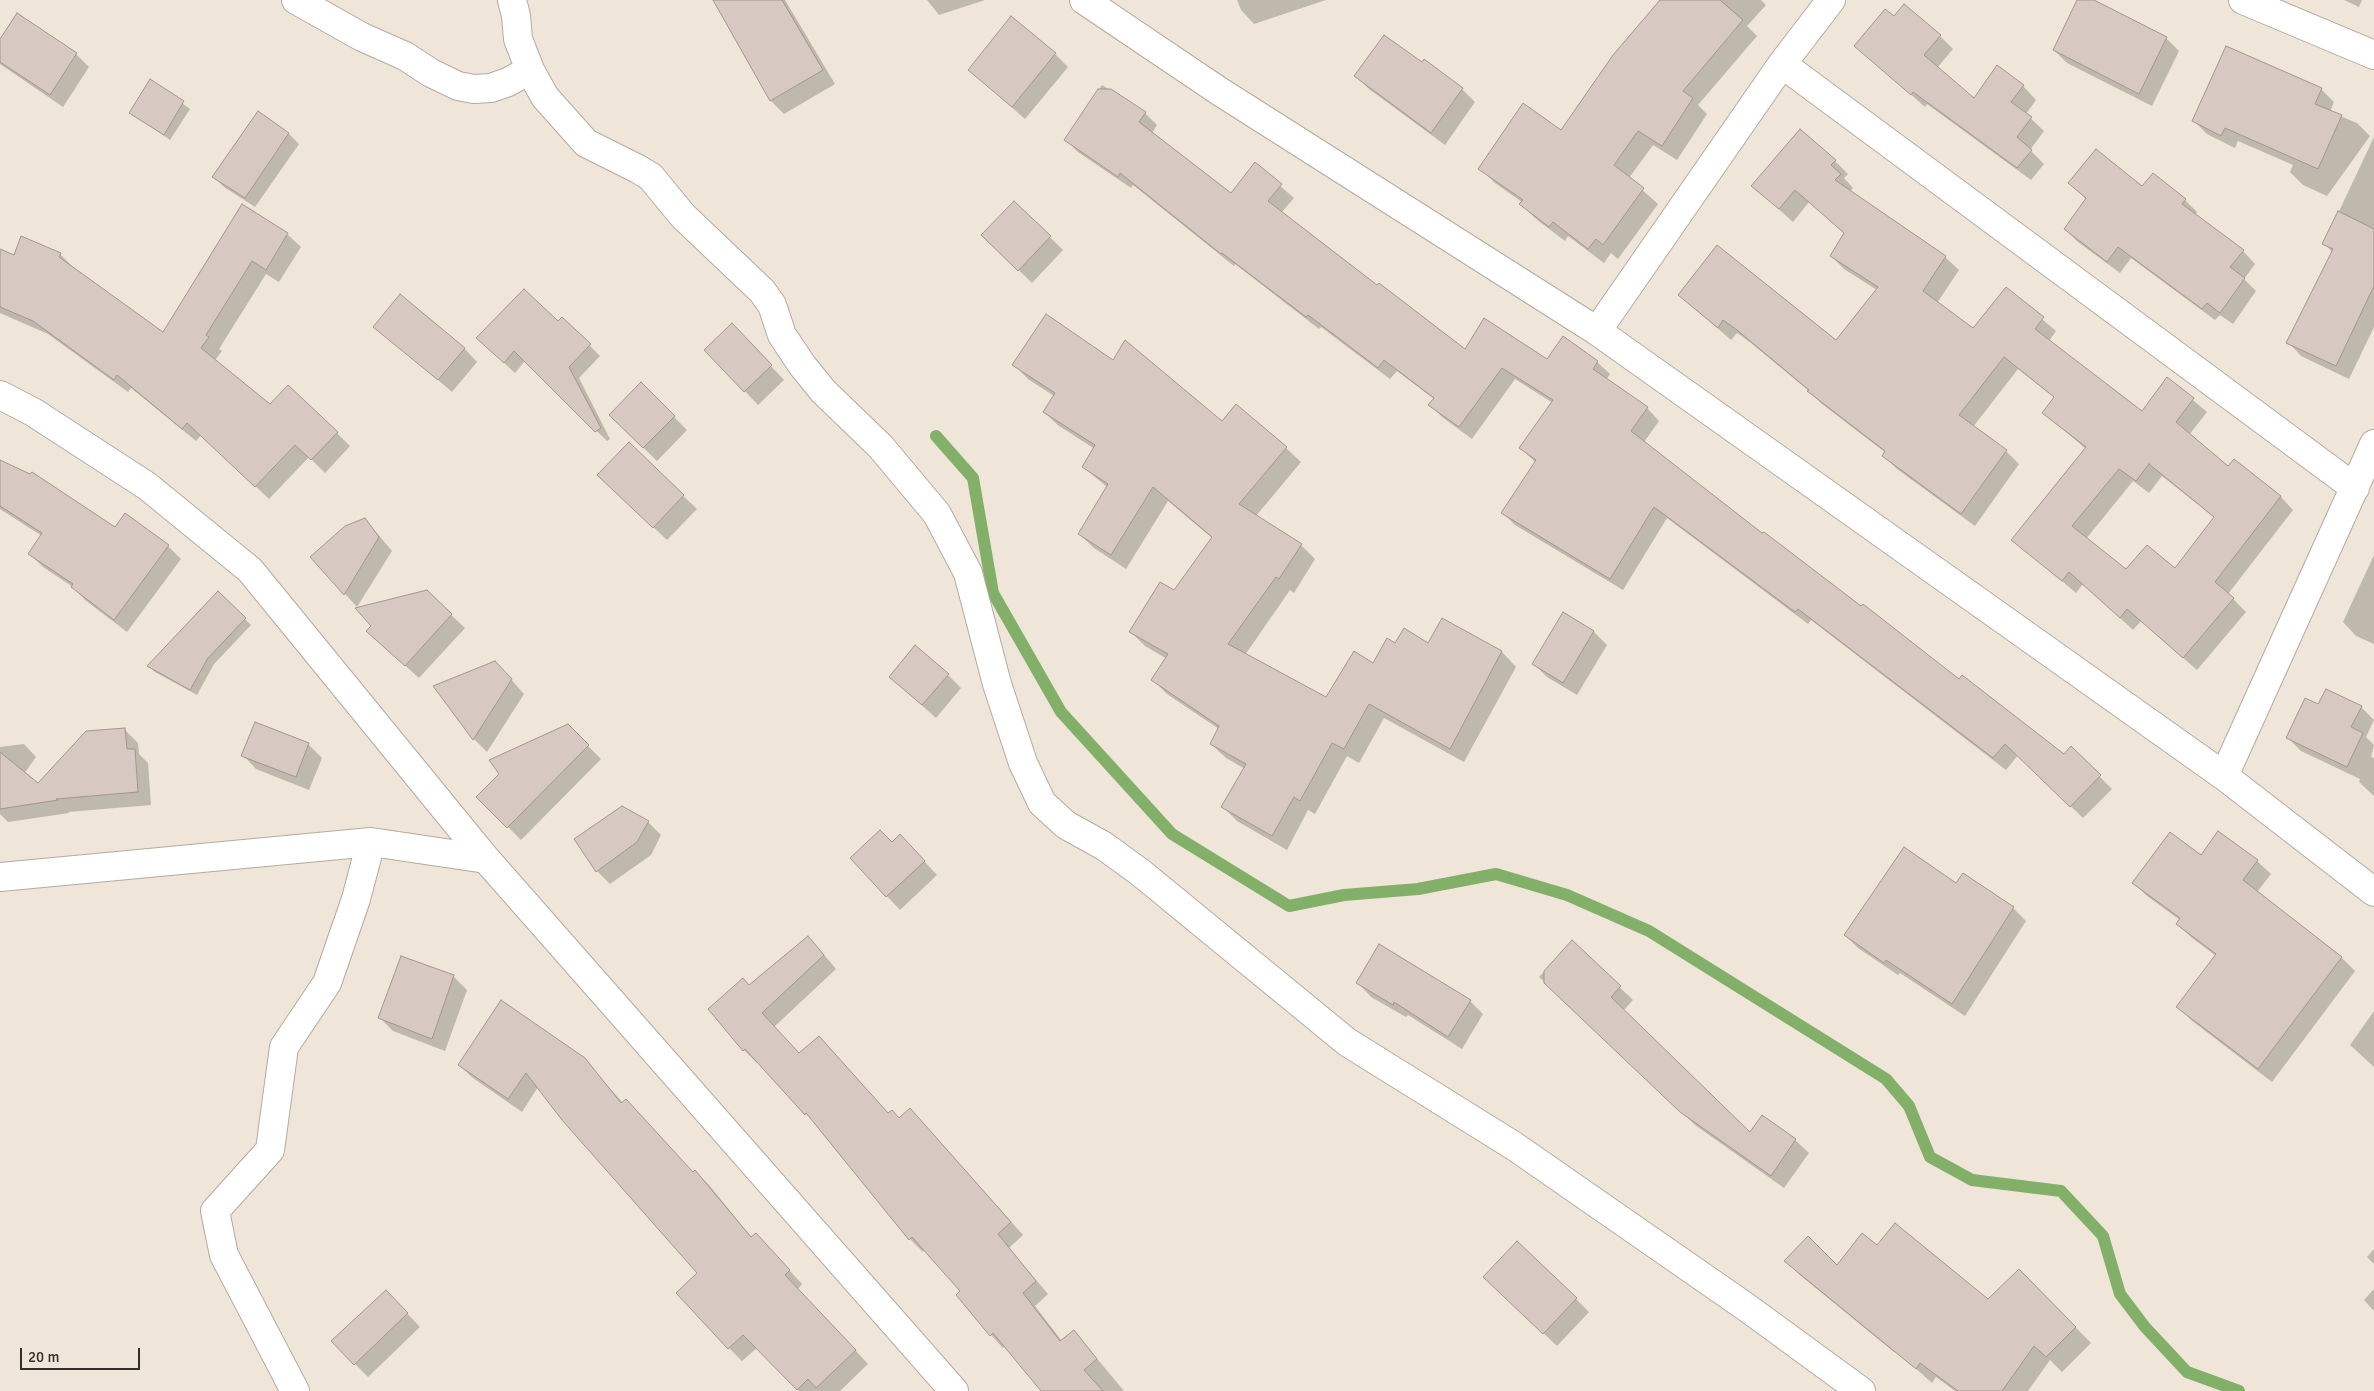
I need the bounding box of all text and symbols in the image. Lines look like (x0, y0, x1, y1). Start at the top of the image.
scale bar (22, 1338, 142, 1370)
text: 20 m (28, 1348, 59, 1366)

